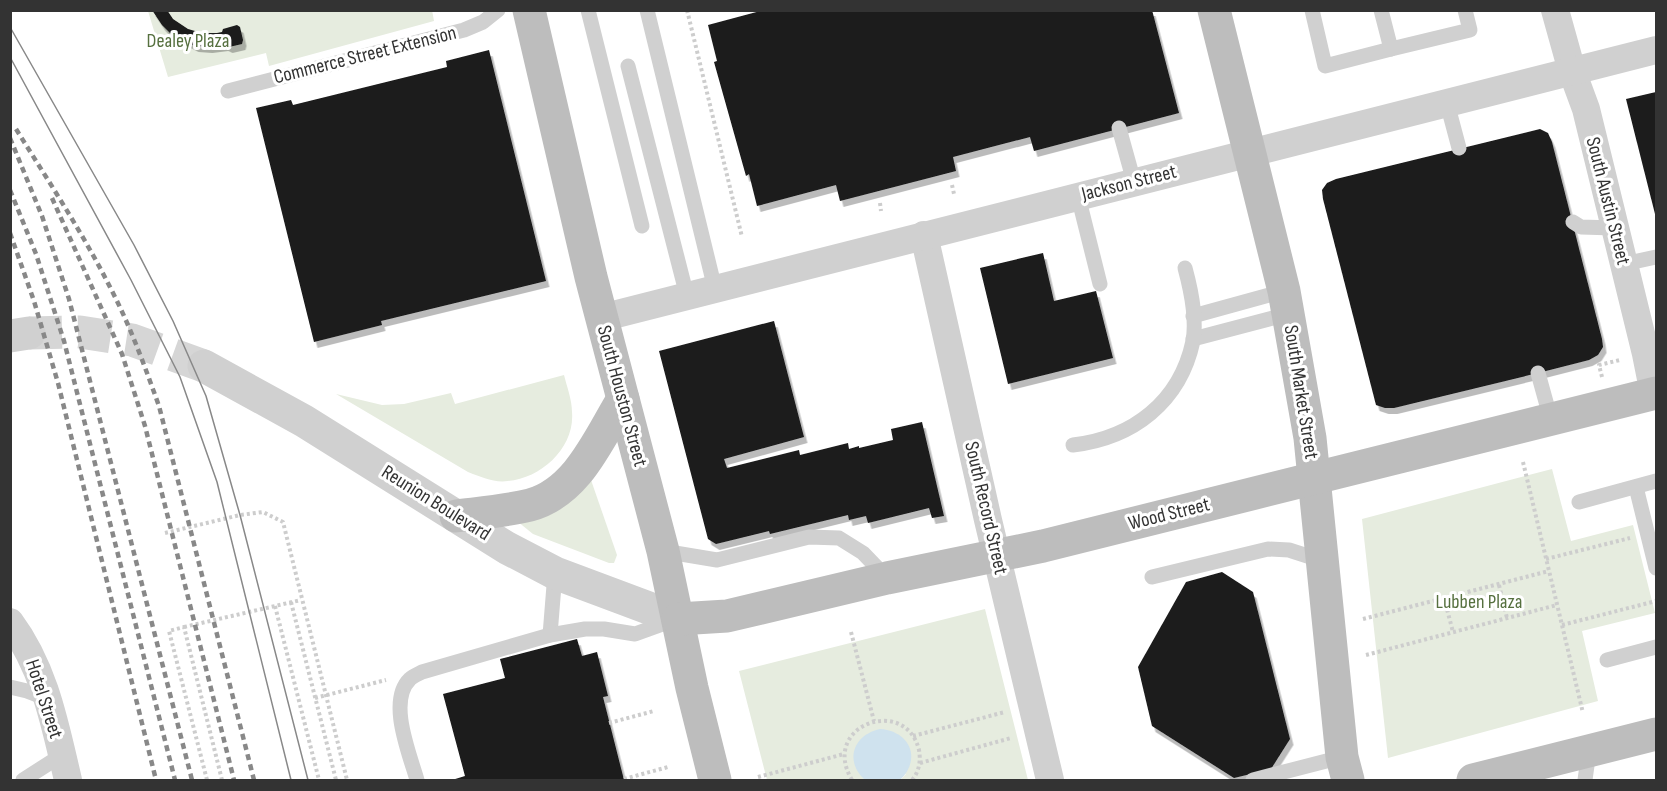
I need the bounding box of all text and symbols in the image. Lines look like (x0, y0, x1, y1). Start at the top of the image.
street label: Commerce Street Extension (271, 21, 459, 89)
park label: Dealey Plaza (147, 29, 229, 53)
street label: South Austin Street (1581, 135, 1635, 267)
street label: Jackson Street (1078, 160, 1179, 207)
street label: South Houston Street (592, 323, 652, 469)
street label: South Market Street (1279, 323, 1323, 461)
street label: South Record Street (959, 439, 1013, 577)
street label: Reunion Boulevard (377, 460, 495, 546)
street label: Wood Street (1126, 492, 1212, 536)
park label: Lubben Plaza (1436, 590, 1522, 614)
street label: Hotel Street (20, 657, 68, 741)

